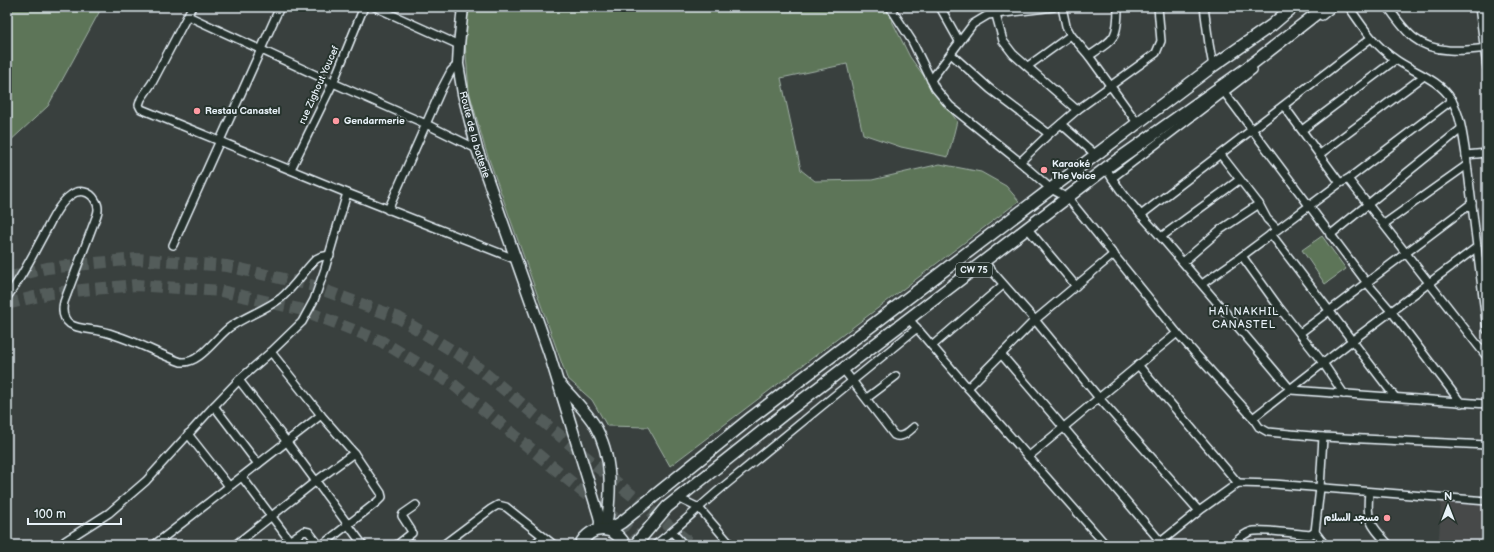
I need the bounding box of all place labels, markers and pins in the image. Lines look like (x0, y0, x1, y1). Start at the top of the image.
place label: Restau Canastel (205, 105, 280, 117)
marker: Restau Canastel (192, 106, 202, 116)
place label: Gendarmerie (344, 115, 405, 127)
marker: Gendarmerie (331, 116, 341, 126)
place label: Karaoké The Voice (1052, 158, 1096, 182)
marker: Karaoké The Voice (1039, 165, 1049, 175)
place label: مسجد السلام (1324, 512, 1379, 525)
marker: مسجد السلام (1382, 513, 1392, 523)

